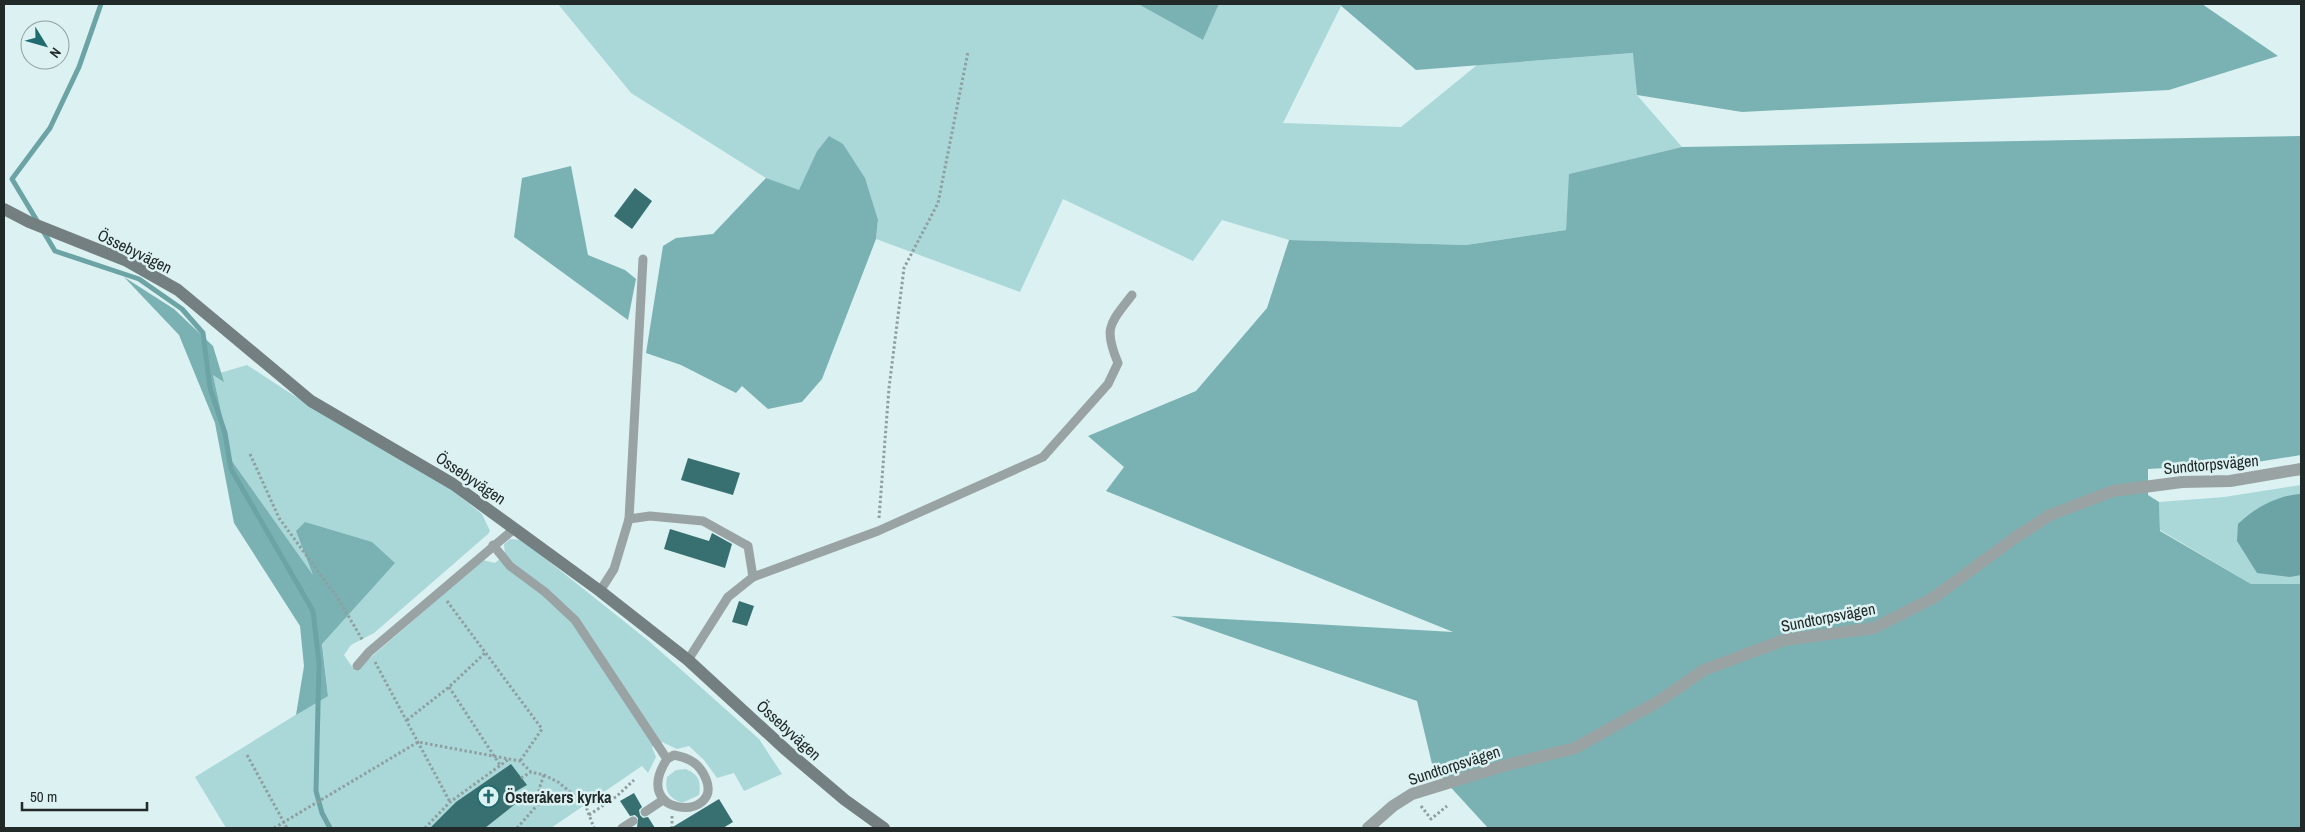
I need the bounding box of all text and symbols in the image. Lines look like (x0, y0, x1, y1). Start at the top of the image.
north arrow (20, 20, 70, 70)
text: N (46, 44, 65, 62)
street label: Össebyvägen (94, 224, 176, 278)
street label: Össebyvägen (432, 446, 510, 510)
street label: Sundtorpsvägen (2162, 449, 2260, 479)
street label: Sundtorpsvägen (1779, 597, 1877, 637)
street label: Össebyvägen (752, 695, 826, 765)
street label: Sundtorpsvägen (1405, 740, 1503, 790)
scale bar (22, 780, 148, 812)
church icon: Österåkers kyrka (477, 785, 501, 809)
text: 50 m (30, 786, 57, 807)
place label: Österåkers kyrka (505, 786, 612, 808)

